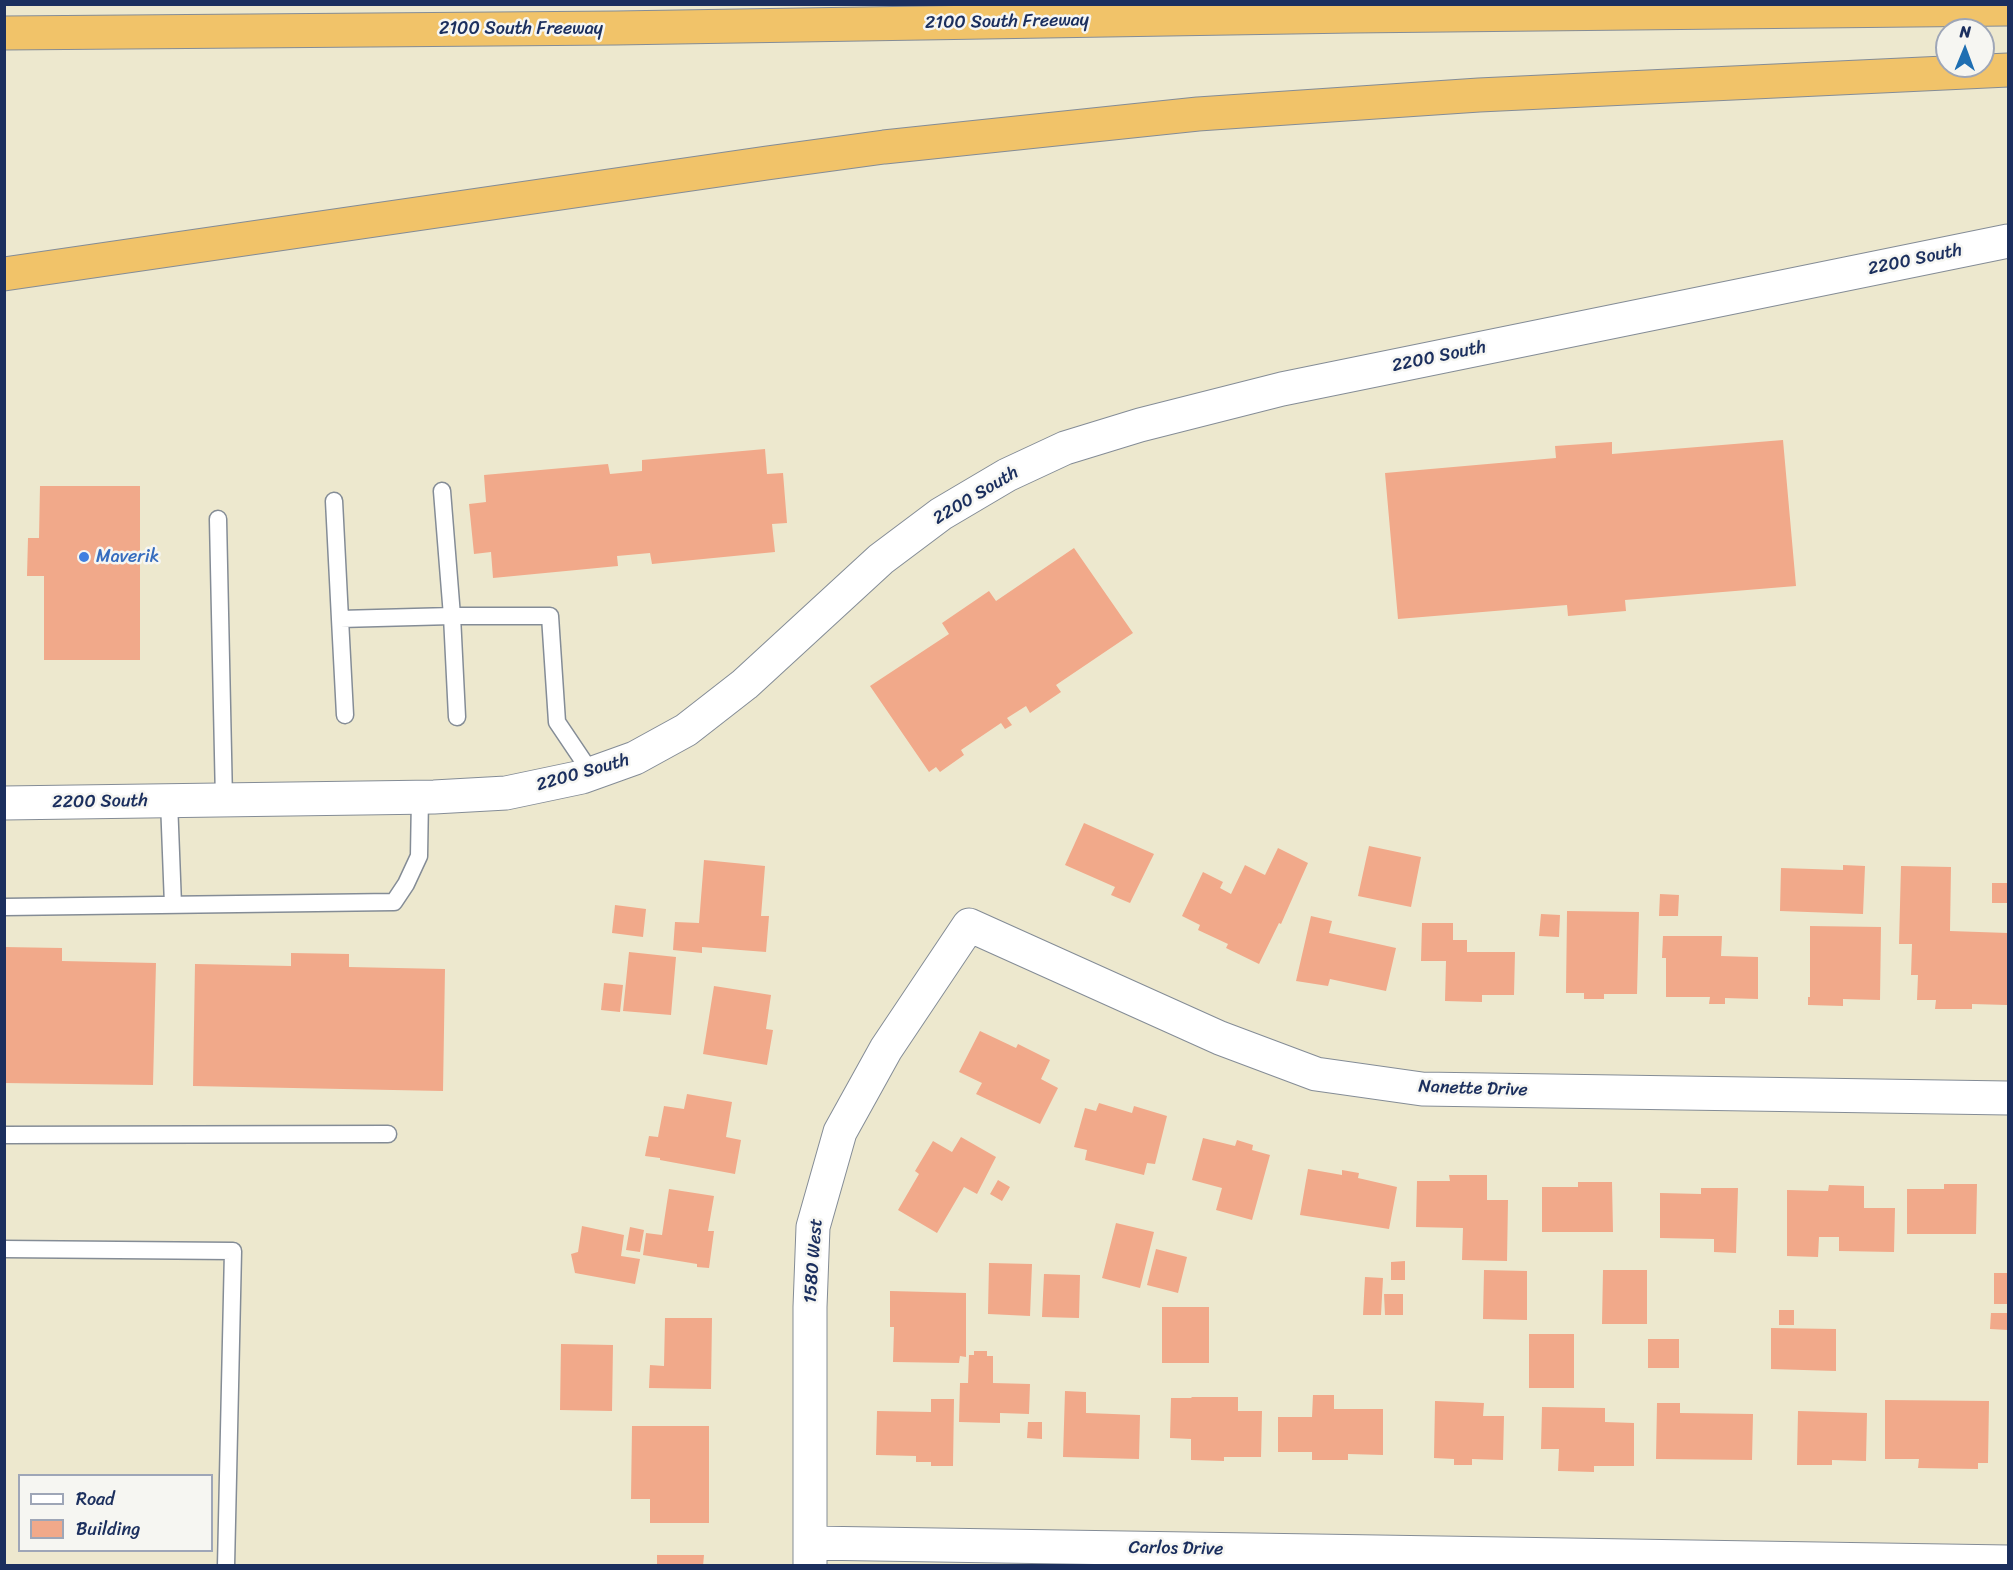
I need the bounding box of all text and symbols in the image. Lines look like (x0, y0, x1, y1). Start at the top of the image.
street label: 2100 South Freeway (925, 10, 1089, 34)
text: N (1959, 17, 1971, 46)
street label: 2100 South Freeway (439, 18, 603, 40)
north arrow (1935, 18, 1995, 78)
street label: 2200 South (1866, 239, 1964, 281)
street label: 2200 South (1390, 336, 1488, 378)
street label: 2200 South (929, 462, 1023, 530)
place label: Maverik (96, 546, 159, 568)
marker: Maverik (77, 550, 91, 564)
street label: 2200 South (534, 749, 632, 797)
street label: 2200 South (52, 790, 148, 814)
street label: Nanette Drive (1418, 1076, 1528, 1102)
street label: 1580 West (800, 1218, 828, 1304)
legend (18, 1474, 213, 1552)
text: Road (76, 1483, 115, 1515)
text: Building (76, 1513, 140, 1545)
street label: Carlos Drive (1128, 1537, 1224, 1561)

